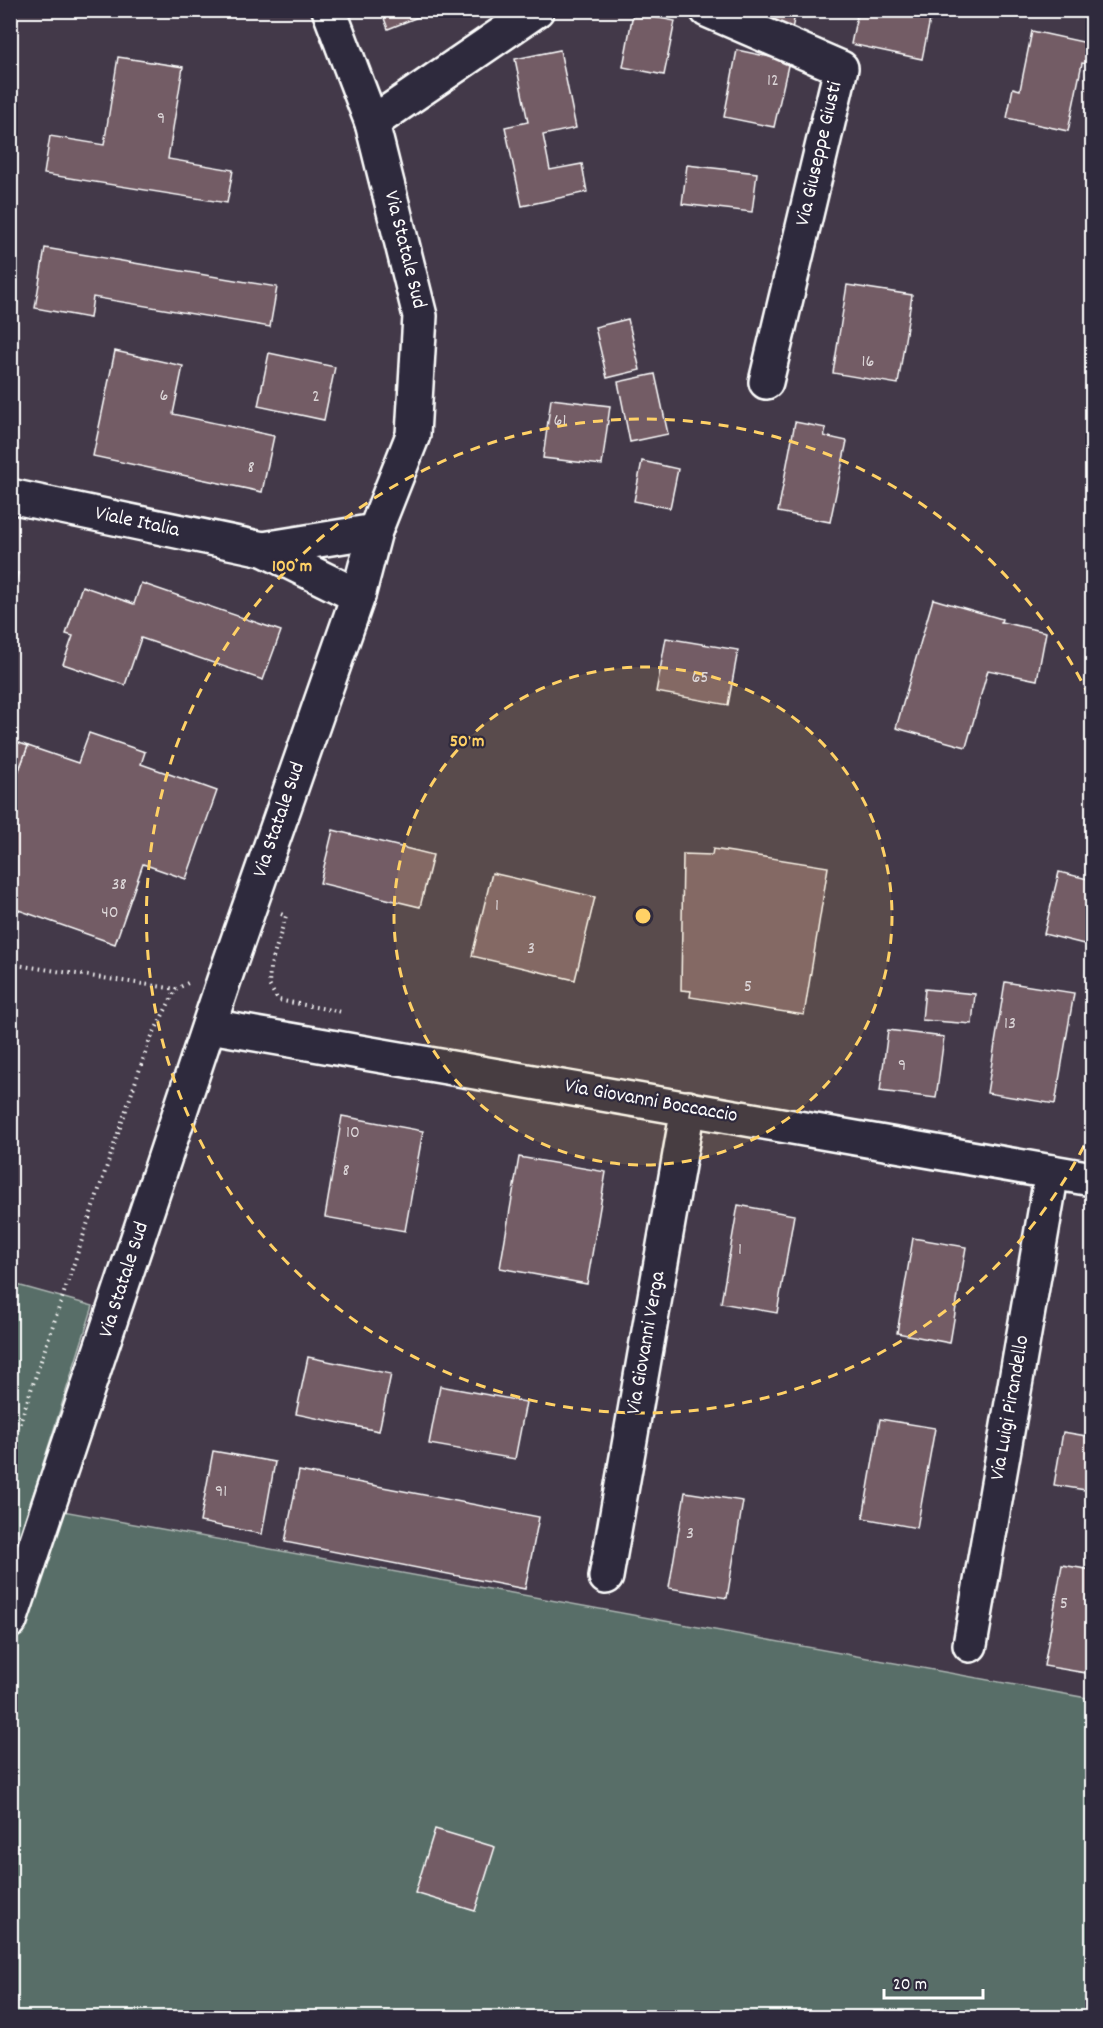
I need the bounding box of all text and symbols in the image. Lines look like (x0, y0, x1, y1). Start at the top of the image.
house number: 12 (767, 69, 779, 94)
street label: Via Giuseppe Giusti (789, 79, 851, 229)
house number: 9 (157, 107, 165, 132)
street label: Via Statale Sud (375, 188, 433, 312)
house number: 16 (862, 350, 874, 375)
house number: 6 (160, 384, 168, 409)
house number: 2 (312, 385, 320, 410)
house number: 61 (554, 409, 566, 434)
house number: 8 (247, 456, 255, 481)
street label: Viale Italia (92, 499, 183, 547)
text: 100 m (272, 555, 312, 580)
house number: 65 (691, 666, 709, 691)
text: 50 m (450, 730, 484, 755)
street label: Via Statale Sud (246, 758, 314, 882)
house number: 38 (111, 873, 127, 898)
house number: 1 (495, 894, 499, 919)
house number: 40 (101, 901, 119, 926)
centre of rings (633, 906, 653, 926)
house number: 3 (527, 937, 535, 962)
house number: 5 (744, 975, 752, 1000)
house number: 13 (1004, 1012, 1016, 1037)
house number: 9 (898, 1054, 906, 1079)
street label: Via Giovanni Boccaccio (562, 1072, 740, 1132)
house number: 10 (346, 1121, 360, 1146)
house number: 8 (342, 1159, 350, 1184)
street label: Via Statale Sud (92, 1218, 158, 1342)
house number: 1 (738, 1238, 742, 1263)
street label: Via Giovanni Verga (620, 1268, 675, 1417)
street label: Via Luigi Pirandello (983, 1333, 1039, 1483)
house number: 91 (215, 1480, 227, 1505)
house number: 3 (686, 1522, 694, 1547)
house number: 5 (1060, 1592, 1068, 1617)
scale bar (884, 1962, 983, 2000)
text: 20 m (893, 1973, 927, 1998)

